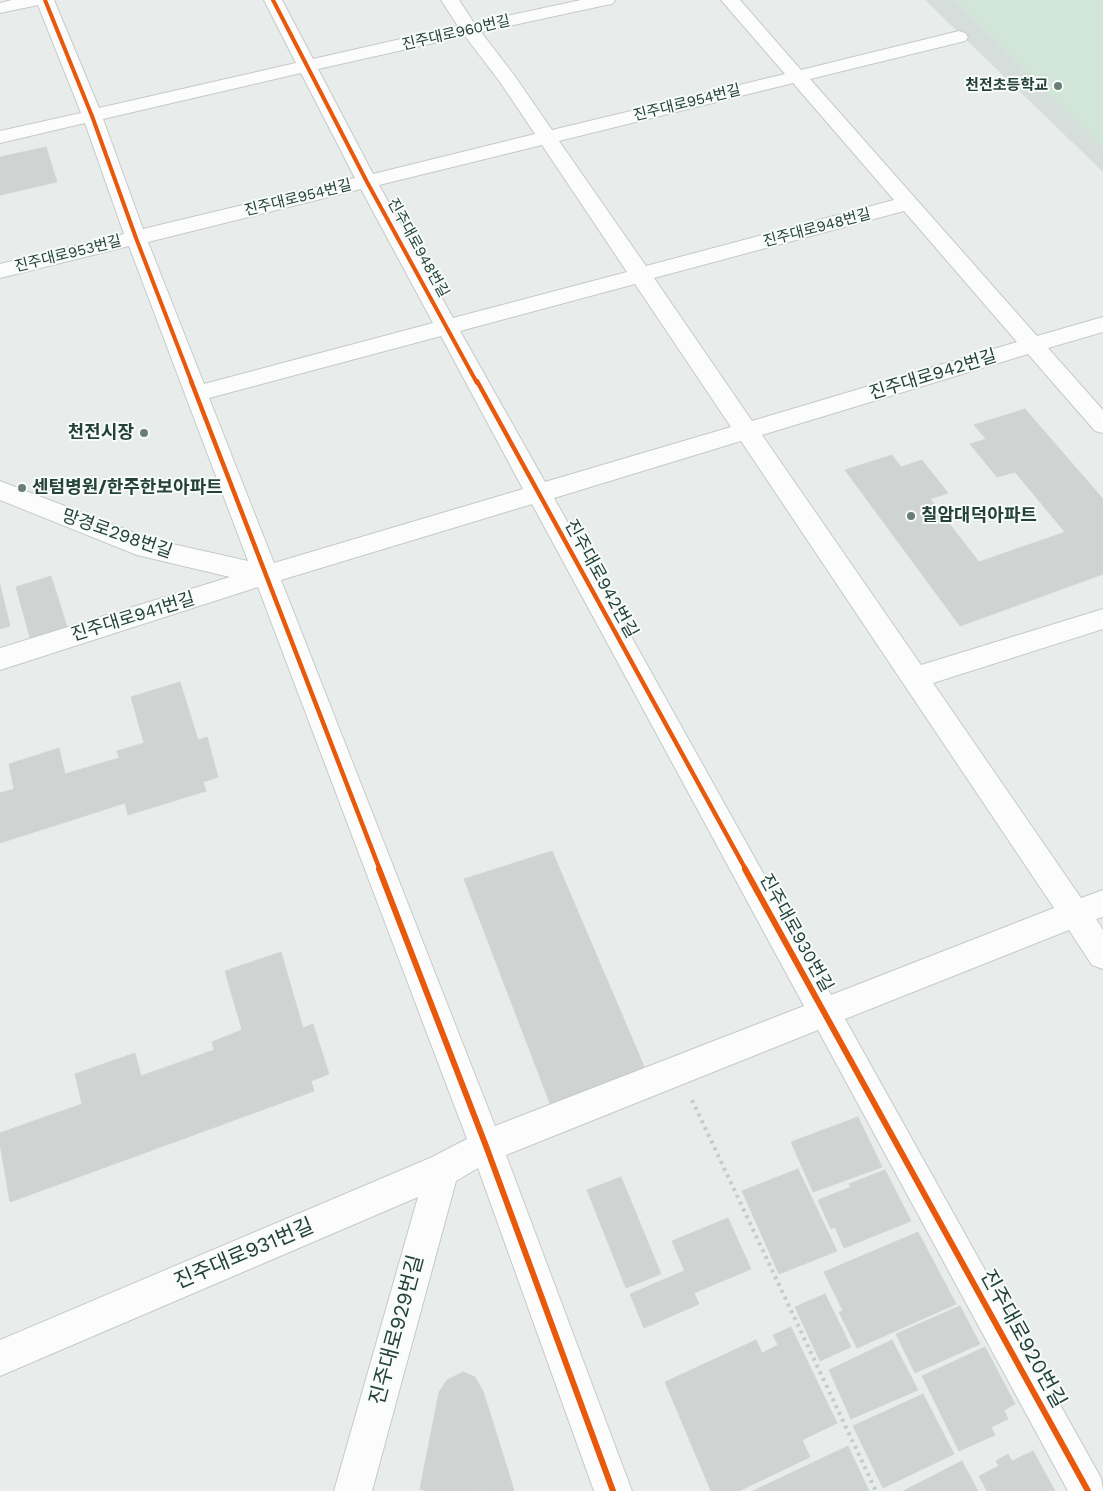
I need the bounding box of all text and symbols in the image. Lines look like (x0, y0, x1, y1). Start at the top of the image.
street label: 진주대로960번길 (400, 12, 512, 54)
place label: 천전초등학교 (965, 77, 1048, 95)
marker: 천전초등학교 (1052, 80, 1064, 92)
street label: 진주대로954번길 (631, 81, 743, 125)
street label: 진주대로954번길 (242, 176, 354, 220)
street label: 진주대로948번길 (383, 195, 453, 301)
street label: 진주대로948번길 (761, 205, 873, 251)
street label: 진주대로953번길 (13, 232, 123, 276)
street label: 진주대로942번길 (867, 345, 999, 405)
place label: 천전시장 (68, 422, 134, 444)
marker: 천전시장 (138, 427, 150, 439)
place label: 센텀병원/한주한보아파트 (32, 477, 223, 499)
marker: 센텀병원/한주한보아파트 (16, 482, 28, 494)
street label: 망경로298번길 (59, 505, 175, 563)
place label: 칠암대덕아파트 (921, 505, 1037, 527)
marker: 칠암대덕아파트 (905, 510, 917, 522)
street label: 진주대로942번길 (560, 516, 642, 642)
street label: 진주대로941번길 (69, 588, 197, 646)
street label: 진주대로930번길 (755, 870, 837, 996)
street label: 진주대로931번길 (171, 1213, 317, 1295)
street label: 진주대로929번길 (365, 1252, 429, 1408)
street label: 진주대로920번길 (975, 1265, 1071, 1413)

